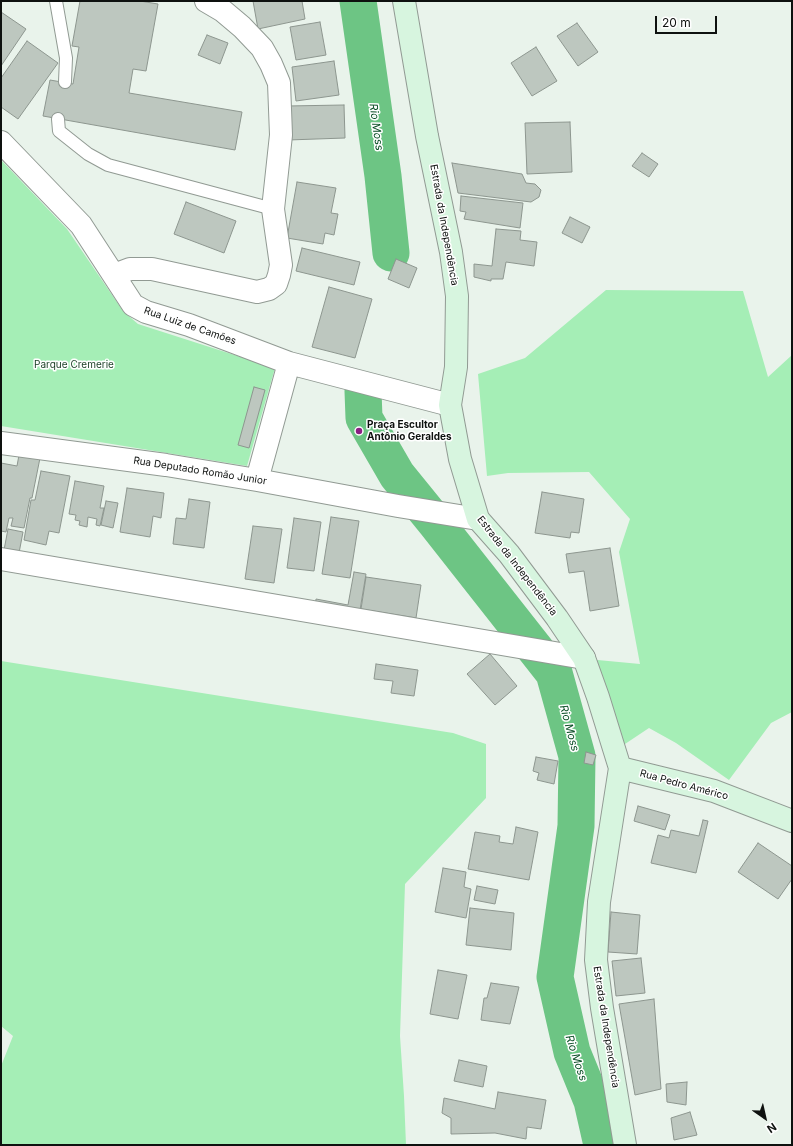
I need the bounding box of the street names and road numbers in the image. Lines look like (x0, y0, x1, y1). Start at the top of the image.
street label: Estrada da Independência (427, 163, 461, 287)
street label: Rua Luiz de Camões (142, 305, 238, 347)
street label: Rua Deputado Romão Junior (132, 455, 268, 487)
street label: Estrada da Independência (474, 514, 560, 618)
street label: Rua Pedro Américo (638, 767, 730, 803)
street label: Estrada da Independência (590, 965, 622, 1089)

